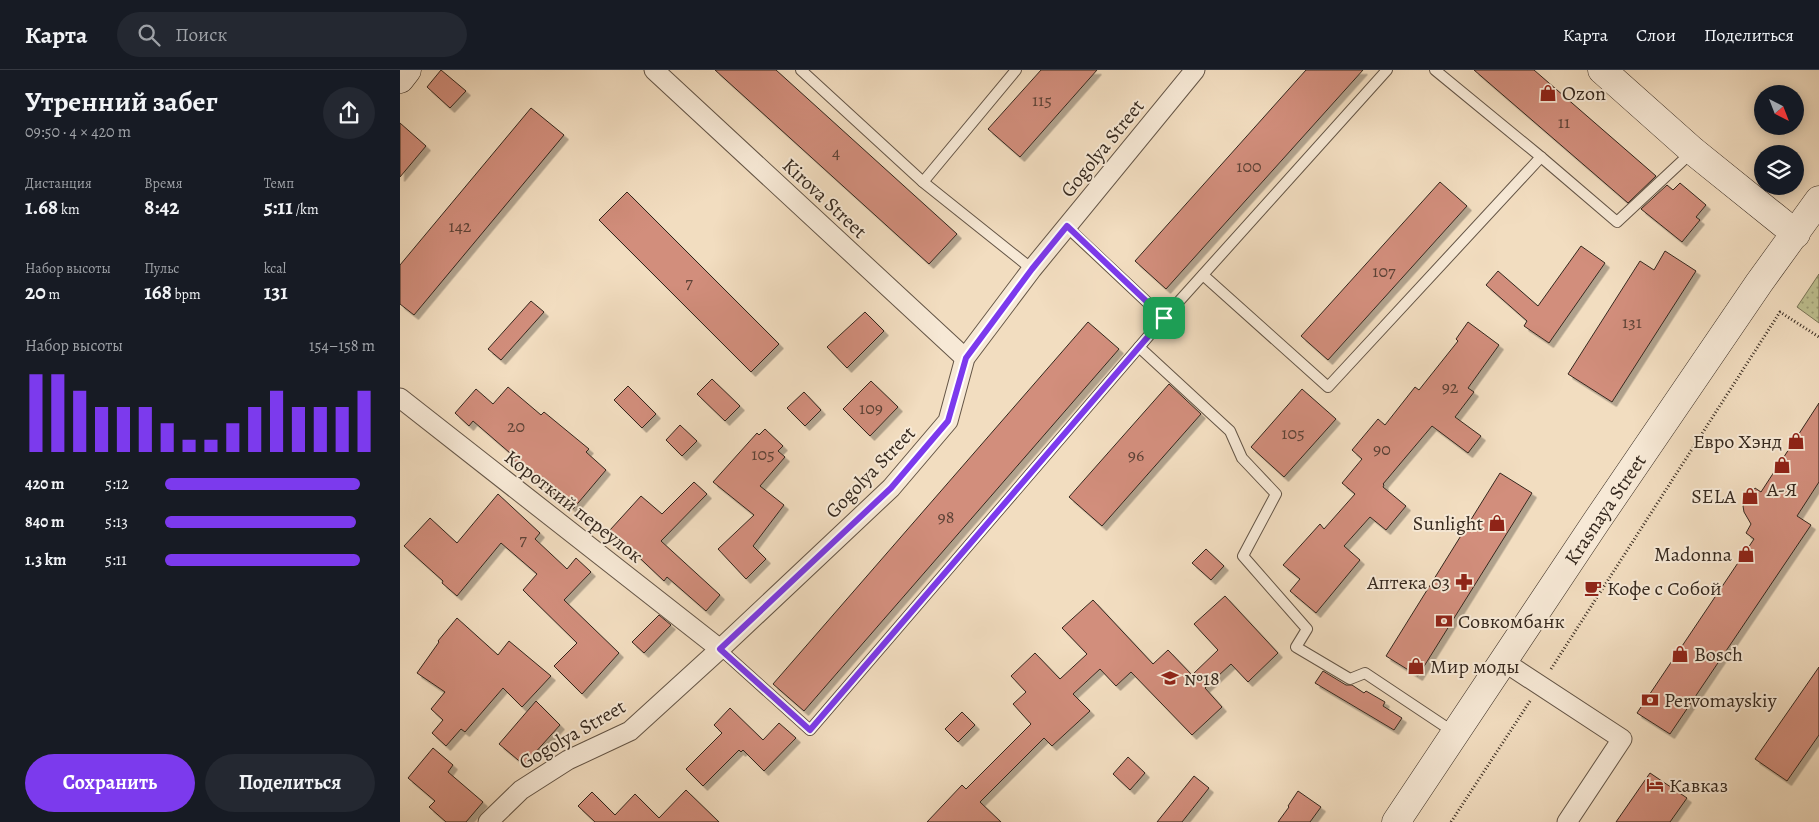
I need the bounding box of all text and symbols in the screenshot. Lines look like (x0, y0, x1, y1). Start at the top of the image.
search box (117, 12, 467, 57)
text: Карта (25, 19, 87, 51)
icon: search (135, 21, 163, 49)
text: Поиск (175, 22, 227, 48)
text: Карта (1563, 23, 1608, 47)
text: Слои (1636, 23, 1676, 47)
text: Поделиться (1704, 23, 1794, 47)
place label: Ozon (1562, 80, 1606, 107)
text: Утренний забег (25, 83, 218, 121)
shop icon: Ozon (1538, 83, 1558, 103)
north arrow (1754, 85, 1804, 135)
map controls (1754, 85, 1804, 195)
button: share (323, 87, 375, 139)
house number: 115 (1032, 88, 1052, 112)
street label: Gogolya Street (1055, 93, 1151, 203)
house number: 11 (1558, 110, 1570, 134)
text: 09:50 · 4 × 420 m (25, 121, 131, 143)
house number: 4 (832, 140, 840, 164)
button: layers (1754, 145, 1804, 195)
street label: Kirova Street (777, 152, 873, 245)
house number: 100 (1236, 154, 1262, 178)
text: Дистанция (25, 174, 92, 193)
text: Время (144, 174, 182, 193)
text: Темп (264, 174, 294, 193)
text: 1.68 (25, 193, 58, 221)
text: 8:42 (144, 193, 179, 221)
text: 5:11 (264, 193, 293, 221)
text: km (58, 200, 80, 219)
text: /km (293, 200, 319, 219)
house number: 142 (449, 214, 472, 238)
text: Набор высоты (25, 259, 111, 278)
text: Пульс (144, 259, 179, 278)
text: kcal (264, 259, 286, 278)
house number: 107 (1372, 259, 1396, 283)
house number: 7 (685, 270, 693, 294)
text: 20 (25, 278, 46, 306)
text: 168 (144, 278, 172, 306)
text: 131 (264, 278, 288, 306)
text: m (46, 285, 60, 304)
text: bpm (172, 285, 201, 304)
pin (1143, 297, 1185, 339)
icon: arrive (1150, 304, 1178, 332)
house number: 131 (1622, 310, 1642, 334)
text: Набор высоты (25, 335, 123, 357)
text: 154–158 m (309, 335, 375, 357)
house number: 92 (1442, 375, 1459, 399)
house number: 109 (859, 396, 883, 420)
house number: 20 (507, 414, 525, 438)
street label: Gogolya Street (819, 420, 922, 524)
house number: 105 (1281, 421, 1305, 445)
place label: Евро Хэнд (1693, 428, 1782, 455)
shop icon: Евро Хэнд (1786, 431, 1806, 451)
house number: 90 (1373, 437, 1391, 461)
house number: 105 (751, 442, 775, 466)
house number: 96 (1128, 443, 1144, 467)
street label: Короткий переулок (499, 444, 649, 569)
street label: Krasnaya Street (1558, 449, 1653, 570)
shop icon: А-Я (1772, 455, 1792, 475)
text: 420 m (25, 473, 65, 495)
text: 5:12 (105, 473, 129, 495)
place label: А-Я (1766, 476, 1797, 503)
place label: SELA (1691, 483, 1736, 510)
shop icon: SELA (1740, 486, 1760, 506)
house number: 98 (938, 505, 954, 529)
place label: Sunlight (1413, 510, 1483, 537)
text: 840 m (25, 511, 64, 533)
text: 5:13 (105, 511, 128, 533)
shop icon: Sunlight (1487, 513, 1507, 533)
house number: 7 (519, 527, 527, 551)
place label: Madonna (1654, 541, 1733, 568)
shop icon: Madonna (1736, 544, 1756, 564)
text: 1.3 km (25, 549, 66, 571)
text: 5:11 (105, 549, 127, 571)
place label: Аптека 03 (1366, 569, 1450, 596)
pharmacy icon: Аптека 03 (1454, 572, 1474, 592)
place label: Кофе с Собой (1607, 575, 1722, 602)
cafe icon: Кофе с Собой (1583, 578, 1603, 598)
place label: Совкомбанк (1458, 608, 1565, 635)
bank icon: Совкомбанк (1434, 611, 1454, 631)
place label: Bosch (1694, 641, 1743, 668)
shop icon: Bosch (1670, 644, 1690, 664)
place label: Мир моды (1430, 653, 1520, 680)
shop icon: Мир моды (1406, 656, 1426, 676)
place label: №18 (1184, 665, 1220, 692)
school or university icon: №18 (1160, 668, 1180, 688)
place label: Pervomayskiy (1664, 687, 1778, 714)
bank icon: Pervomayskiy (1640, 690, 1660, 710)
street label: Gogolya Street (514, 693, 631, 776)
button: Сохранить (25, 754, 195, 812)
button: Поделиться (205, 754, 375, 812)
place label: Кавказ (1669, 772, 1728, 799)
hotel icon: Кавказ (1645, 775, 1665, 795)

